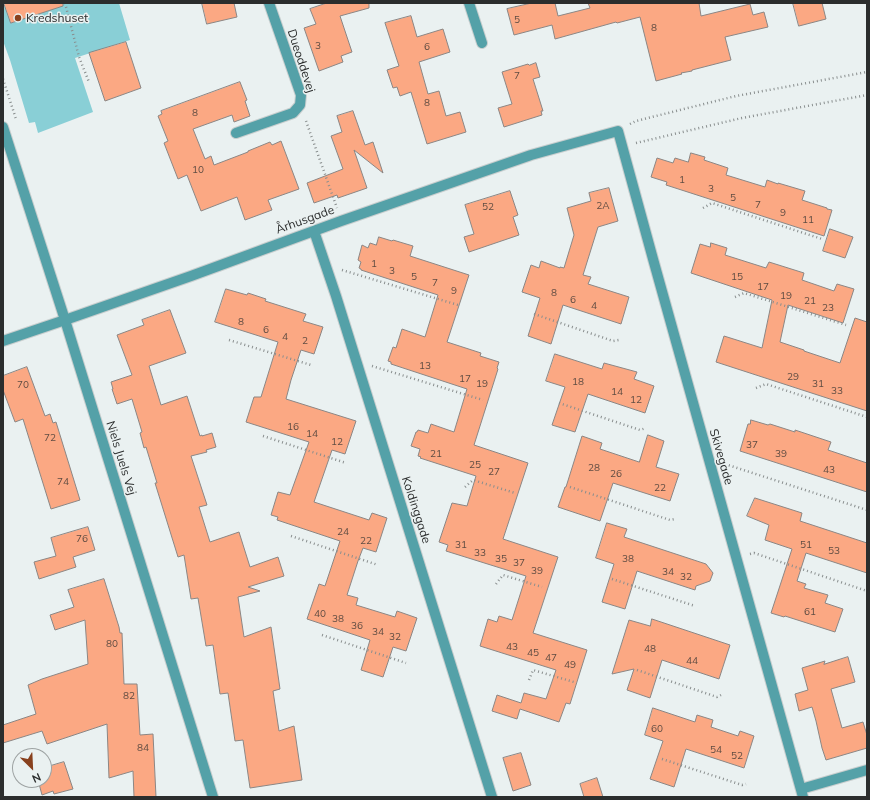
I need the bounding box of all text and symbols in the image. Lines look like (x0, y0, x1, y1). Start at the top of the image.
place label: Kredshuset (26, 11, 88, 25)
marker: Kredshuset (13, 13, 23, 23)
house number: 5 (514, 14, 520, 26)
house number: 8 (651, 22, 657, 34)
street label: Dueoddevej (284, 27, 318, 95)
house number: 3 (315, 40, 321, 52)
house number: 6 (424, 41, 430, 53)
house number: 7 (514, 70, 520, 82)
house number: 8 (424, 97, 430, 109)
house number: 8 (192, 107, 198, 119)
house number: 10 (192, 164, 204, 176)
house number: 1 (679, 174, 685, 186)
house number: 3 (708, 183, 714, 195)
house number: 5 (730, 192, 736, 204)
house number: 7 (755, 199, 761, 211)
house number: 2A (596, 200, 610, 212)
house number: 52 (482, 201, 494, 213)
street label: Århusgade (274, 203, 336, 237)
house number: 9 (780, 207, 786, 219)
house number: 11 (802, 214, 814, 226)
house number: 1 (371, 258, 377, 270)
house number: 3 (389, 265, 395, 277)
house number: 5 (411, 271, 417, 283)
house number: 15 (731, 271, 743, 283)
house number: 7 (432, 277, 438, 289)
house number: 17 (757, 281, 769, 293)
house number: 9 (451, 285, 457, 297)
house number: 8 (551, 287, 557, 299)
house number: 19 (780, 290, 792, 302)
house number: 6 (570, 294, 576, 306)
house number: 21 (804, 295, 816, 307)
house number: 4 (591, 300, 597, 312)
house number: 23 (822, 302, 834, 314)
house number: 8 (238, 316, 244, 328)
house number: 6 (263, 324, 269, 336)
house number: 4 (282, 331, 288, 343)
house number: 2 (302, 335, 308, 347)
house number: 13 (419, 360, 431, 372)
house number: 29 (787, 371, 799, 383)
house number: 17 (459, 373, 471, 385)
house number: 18 (572, 376, 584, 388)
house number: 19 (476, 378, 488, 390)
house number: 31 (812, 378, 824, 390)
house number: 70 (17, 379, 29, 391)
house number: 33 (831, 385, 843, 397)
house number: 14 (611, 386, 623, 398)
house number: 12 (630, 394, 642, 406)
street label: Niels Juels Vej (103, 419, 139, 497)
house number: 16 (287, 421, 299, 433)
street label: Skivegade (706, 427, 736, 487)
house number: 14 (306, 428, 318, 440)
house number: 72 (44, 432, 56, 444)
house number: 12 (331, 436, 343, 448)
house number: 37 (746, 439, 758, 451)
house number: 21 (430, 448, 442, 460)
house number: 39 (775, 448, 787, 460)
house number: 25 (469, 459, 481, 471)
house number: 28 (588, 462, 600, 474)
house number: 43 (823, 464, 835, 476)
house number: 27 (488, 466, 500, 478)
house number: 26 (610, 468, 622, 480)
street label: Koldinggade (398, 475, 434, 545)
house number: 74 (57, 476, 69, 488)
house number: 22 (654, 482, 666, 494)
house number: 24 (337, 526, 349, 538)
house number: 76 (76, 533, 88, 545)
house number: 22 (360, 535, 372, 547)
house number: 31 (455, 539, 467, 551)
house number: 51 (800, 539, 812, 551)
house number: 53 (828, 545, 840, 557)
house number: 33 (474, 547, 486, 559)
house number: 35 (495, 553, 507, 565)
house number: 38 (622, 553, 634, 565)
house number: 37 (513, 557, 525, 569)
house number: 39 (531, 565, 543, 577)
house number: 34 (662, 566, 674, 578)
house number: 32 (680, 571, 692, 583)
house number: 61 (804, 606, 816, 618)
house number: 40 (314, 608, 326, 620)
house number: 38 (332, 613, 344, 625)
house number: 36 (351, 620, 363, 632)
house number: 34 (372, 626, 384, 638)
house number: 32 (389, 631, 401, 643)
house number: 80 (106, 638, 118, 650)
house number: 43 (506, 641, 518, 653)
house number: 48 (644, 643, 656, 655)
house number: 45 (527, 647, 539, 659)
house number: 47 (545, 652, 557, 664)
house number: 44 (686, 655, 698, 667)
house number: 49 (564, 659, 576, 671)
house number: 82 (123, 690, 135, 702)
house number: 60 (651, 723, 663, 735)
house number: 84 (137, 742, 149, 754)
house number: 54 (710, 744, 722, 756)
north arrow (12, 748, 52, 788)
house number: 52 (731, 750, 743, 762)
text: N (30, 770, 43, 786)

